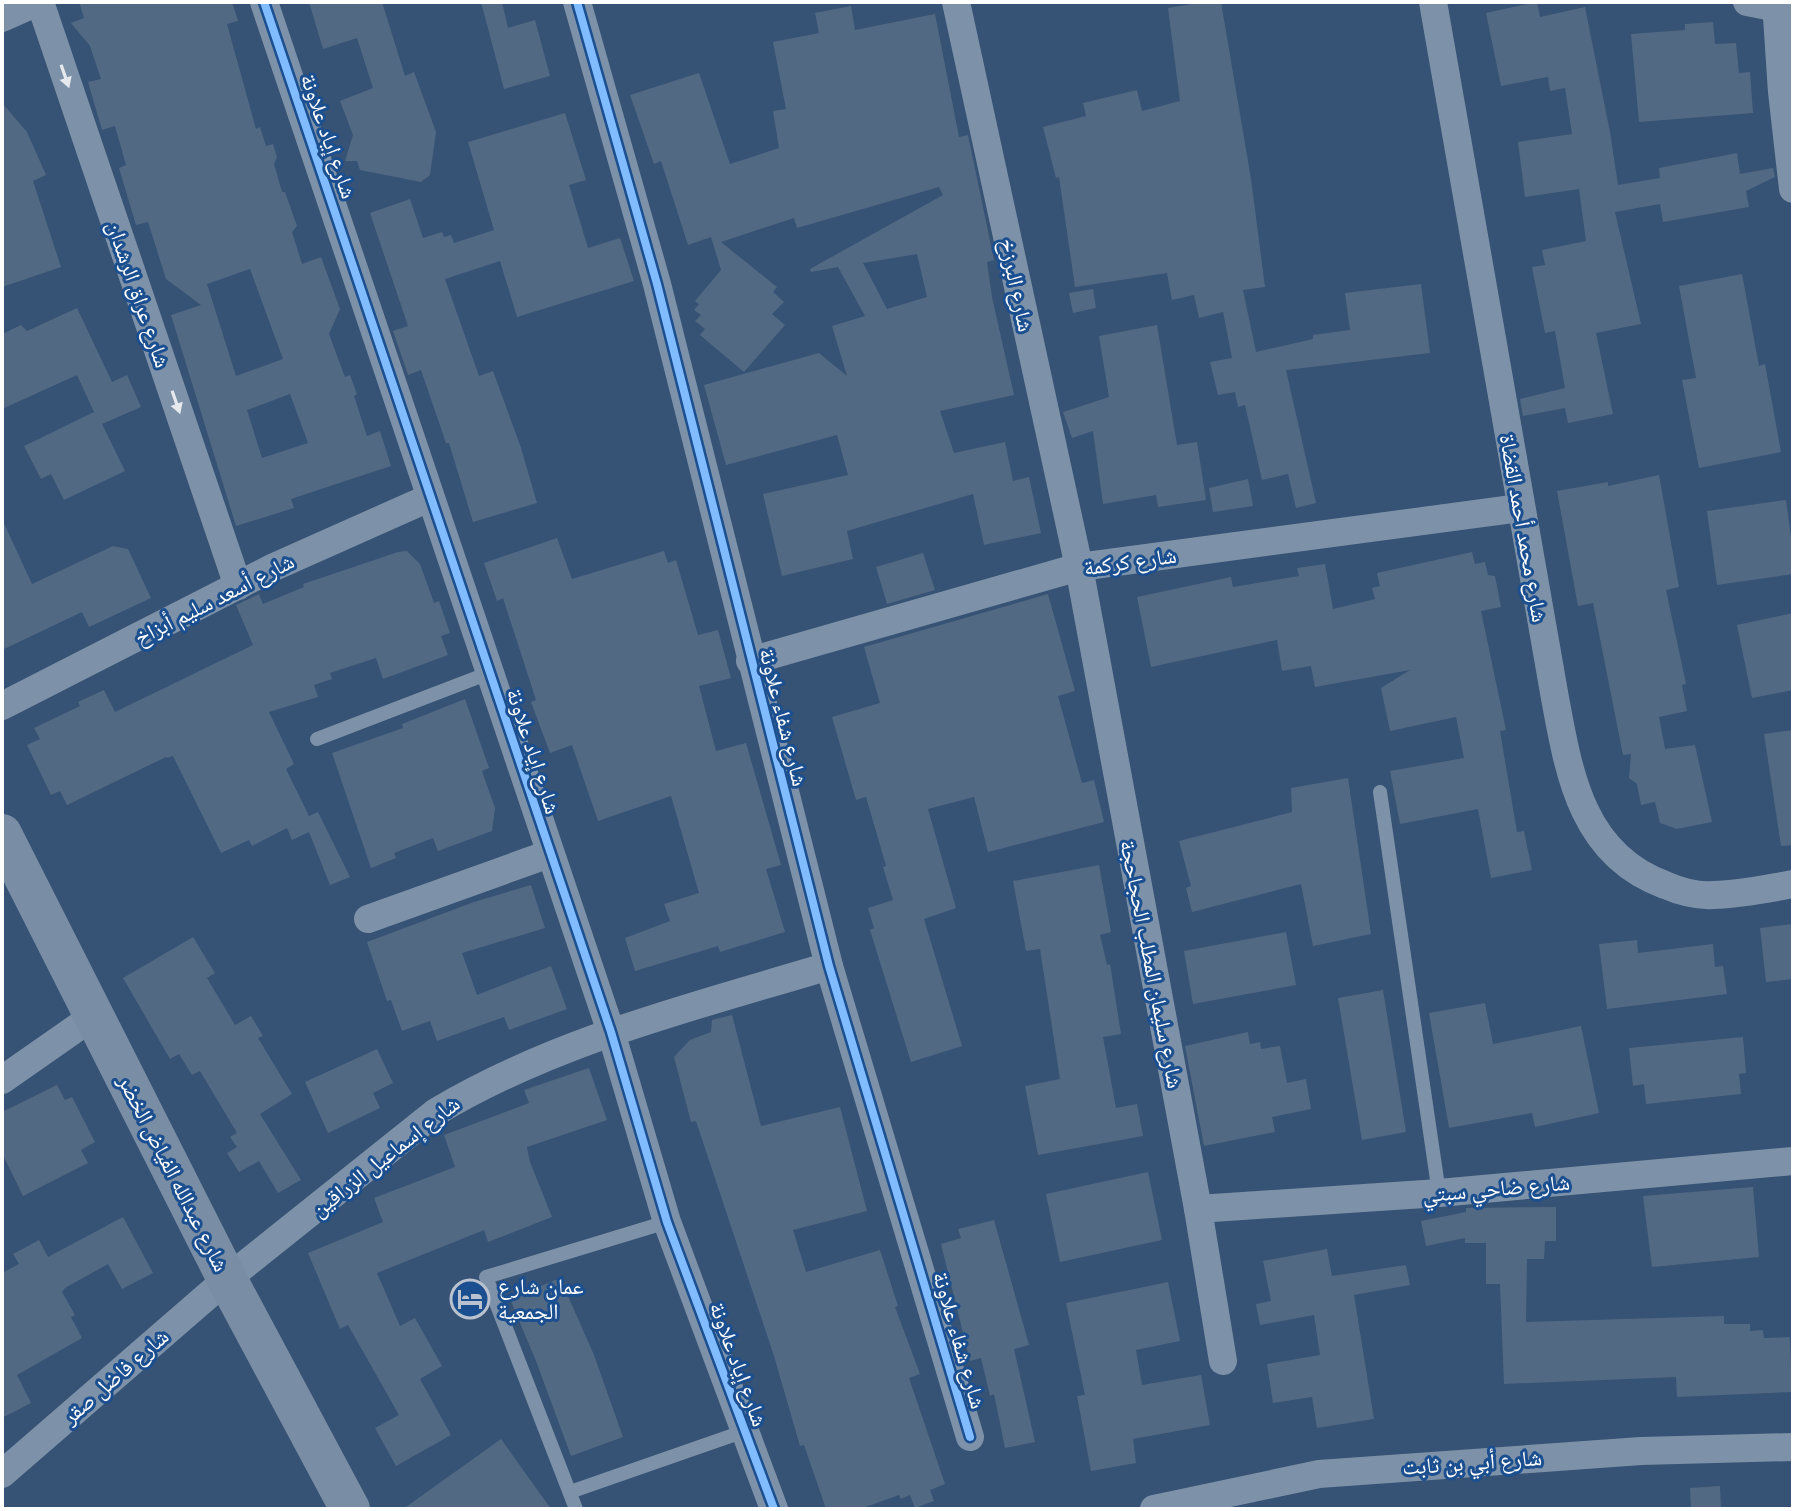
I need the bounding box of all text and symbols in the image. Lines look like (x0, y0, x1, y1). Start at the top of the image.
one-way arrow (60, 64, 72, 88)
street label: شارع إياد علاونة (294, 69, 364, 203)
street label: شارع عراق الرشدان (101, 217, 178, 371)
street label: شارع البرزخ (993, 236, 1042, 334)
one-way arrow (170, 390, 182, 414)
street label: شارع محمد أحمد القضاة (1494, 432, 1555, 624)
street label: شارع كركمة (1082, 540, 1178, 581)
street label: شارع أسعد سليم أبزاخ (129, 546, 299, 652)
street label: شارع شفاء علاونة (753, 645, 816, 789)
street label: شارع إياد علاونة (500, 684, 568, 818)
street label: شارع سليمان المطلب الحجاحجة (1114, 837, 1191, 1090)
street label: شارع عبدالله الفياض الخضر (112, 1069, 237, 1276)
street label: شارع إسماعيل الزراقين (304, 1088, 466, 1224)
street label: شارع ضاحي سبتي (1421, 1167, 1571, 1212)
street label: شارع شفاء علاونة (927, 1268, 994, 1412)
place label: عمان شارع الجمعية (498, 1271, 584, 1325)
hotel icon: عمان شارع الجمعية (449, 1278, 491, 1320)
street label: شارع إياد علاونة (703, 1298, 775, 1430)
street label: شارع فاضل صقر (55, 1321, 174, 1431)
street label: شارع أبي بن ثابت (1401, 1442, 1543, 1484)

